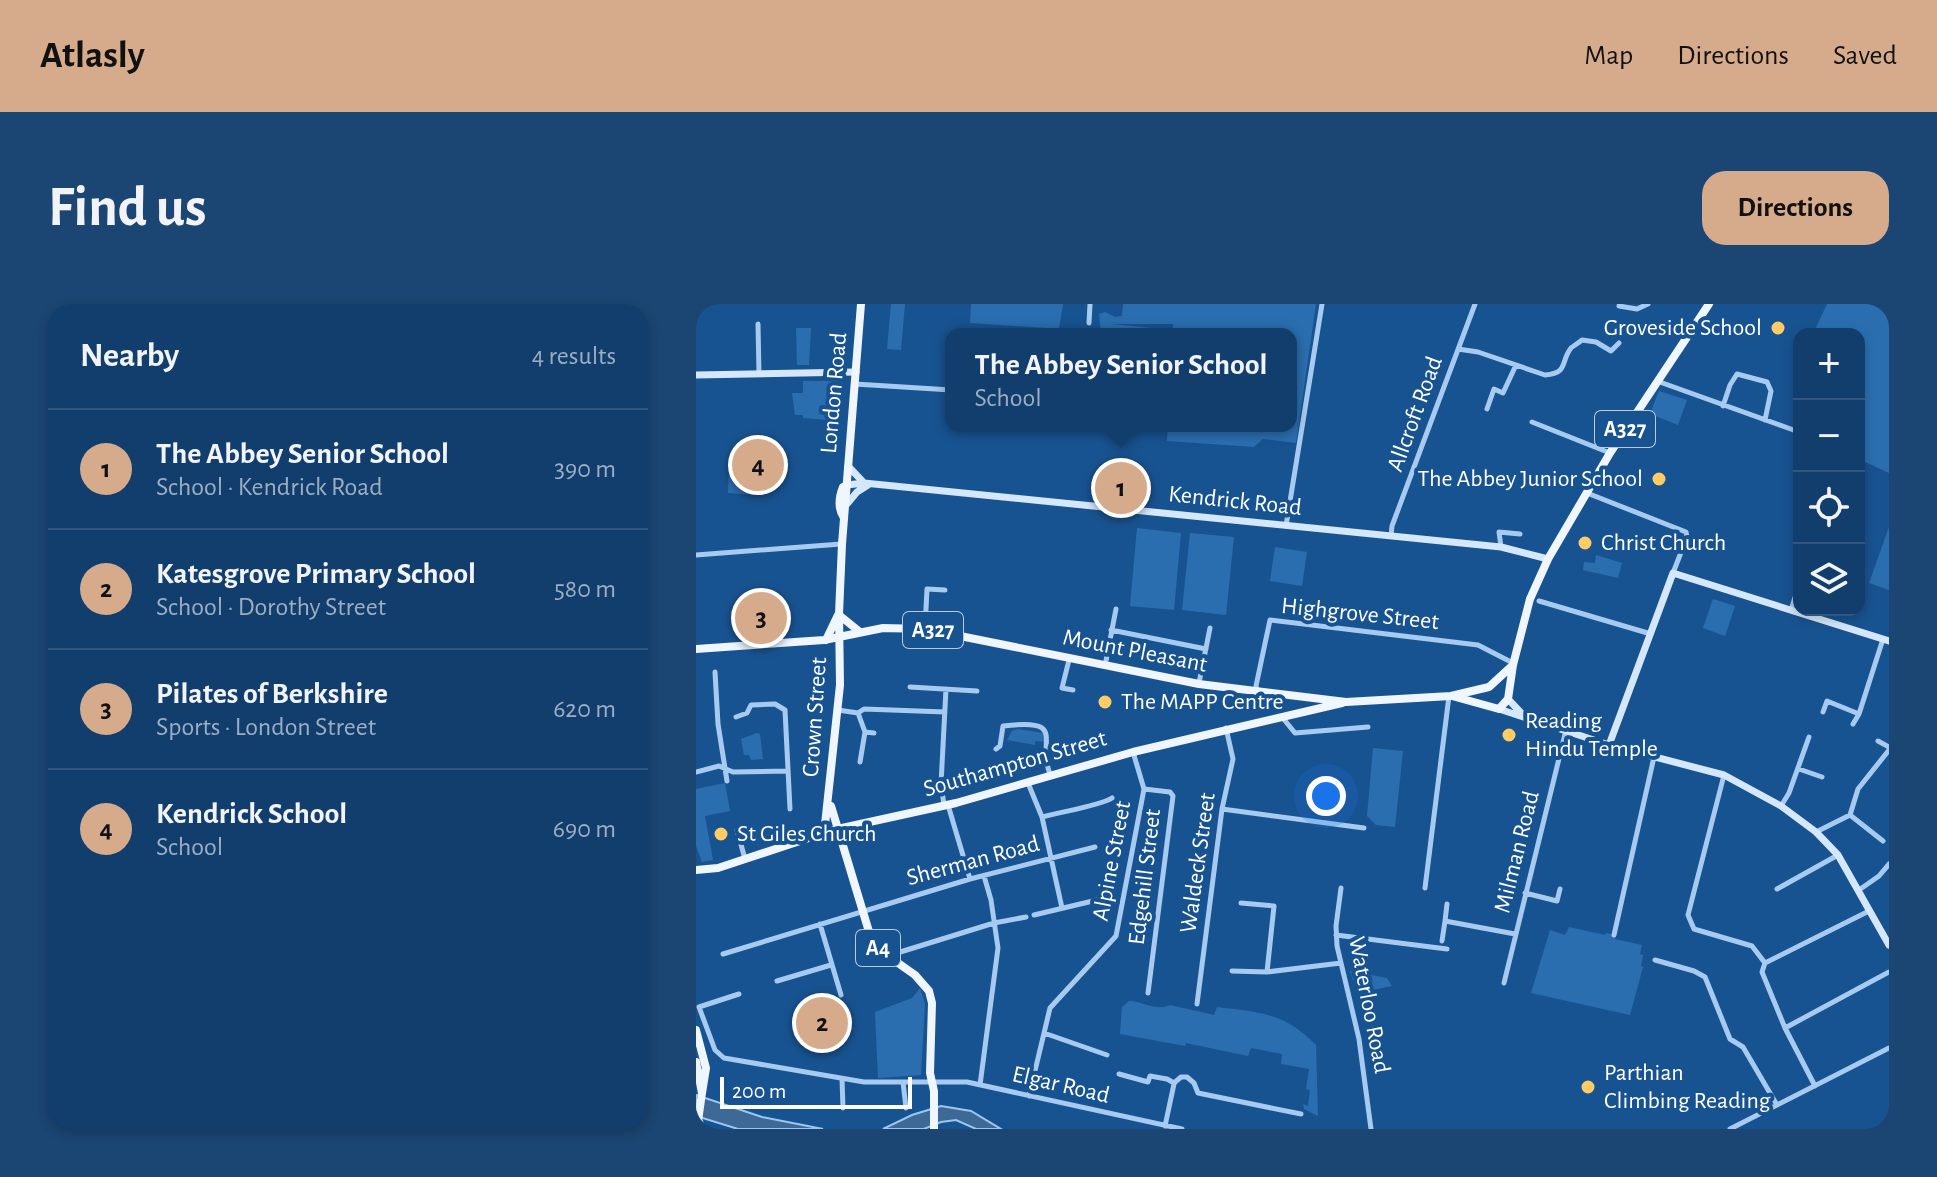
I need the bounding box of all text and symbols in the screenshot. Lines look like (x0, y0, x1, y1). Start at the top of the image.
text: Atlasly (40, 37, 145, 75)
text: Map (1584, 42, 1633, 70)
text: Directions (1677, 42, 1789, 70)
text: Saved (1833, 42, 1897, 70)
button: Directions (1702, 171, 1889, 245)
text: Find us (48, 180, 206, 236)
place label: Groveside School (1604, 316, 1762, 340)
marker: Groveside School (1769, 319, 1787, 337)
popup (945, 328, 1297, 432)
map controls (1793, 328, 1865, 616)
button: + (1793, 328, 1865, 400)
street label: London Road (817, 331, 851, 455)
text: Nearby (80, 339, 179, 373)
text: 4 results (532, 343, 616, 369)
text: The Abbey Senior School (975, 350, 1267, 380)
street label: Allcroft Road (1383, 353, 1447, 475)
text: School (975, 385, 1042, 411)
button: − (1793, 400, 1865, 472)
road number: A327 (1595, 411, 1655, 447)
pin: 4 (732, 435, 784, 495)
text: The Abbey Senior School (156, 439, 449, 469)
text: 1 (101, 456, 111, 482)
text: 390 m (554, 456, 616, 482)
pin: 1 (1095, 458, 1147, 518)
place label: The Abbey Junior School (1417, 467, 1643, 491)
marker: The Abbey Junior School (1650, 470, 1668, 488)
button: locate (1793, 472, 1865, 544)
text: School · Kendrick Road (156, 474, 383, 500)
street label: Kendrick Road (1167, 482, 1303, 520)
place label: Christ Church (1601, 531, 1726, 555)
marker: Christ Church (1576, 534, 1594, 552)
button: layers (1793, 544, 1865, 616)
text: Katesgrove Primary School (156, 559, 476, 589)
text: 2 (100, 576, 112, 602)
text: 580 m (554, 576, 616, 602)
pin: 3 (735, 588, 787, 648)
text: School · Dorothy Street (156, 594, 386, 620)
street label: Highgrove Street (1280, 594, 1440, 634)
road number: A327 (903, 612, 963, 648)
street label: Mount Pleasant (1061, 625, 1210, 677)
street label: Crown Street (799, 656, 831, 778)
text: Pilates of Berkshire (156, 679, 388, 709)
place label: The MAPP Centre (1121, 690, 1284, 714)
marker: The MAPP Centre (1096, 693, 1114, 711)
text: 3 (100, 696, 112, 722)
text: 620 m (553, 696, 616, 722)
place label: Reading Hindu Temple (1525, 709, 1658, 761)
text: Sports · London Street (156, 714, 376, 740)
street label: Southampton Street (921, 726, 1109, 802)
marker: Reading Hindu Temple (1500, 726, 1518, 744)
your location (1306, 776, 1346, 816)
street label: Milman Road (1490, 789, 1544, 915)
street label: Waldeck Street (1176, 791, 1220, 935)
text: Kendrick School (156, 799, 347, 829)
street label: Alpine Street (1089, 799, 1135, 923)
street label: Edgehill Street (1125, 807, 1165, 946)
text: 4 (99, 816, 113, 842)
text: 690 m (553, 816, 616, 842)
place label: St Giles Church (737, 822, 876, 846)
marker: St Giles Church (712, 825, 730, 843)
street label: Sherman Road (904, 832, 1042, 890)
text: School (156, 834, 223, 860)
road number: A4 (856, 930, 900, 966)
street label: Waterloo Road (1344, 935, 1394, 1075)
pin: 2 (796, 993, 848, 1053)
place label: Parthian Climbing Reading (1604, 1061, 1771, 1113)
street label: Elgar Road (1010, 1062, 1112, 1108)
scale bar (720, 1073, 912, 1109)
marker: Parthian Climbing Reading (1579, 1078, 1597, 1096)
text: 200 m (732, 1080, 786, 1102)

